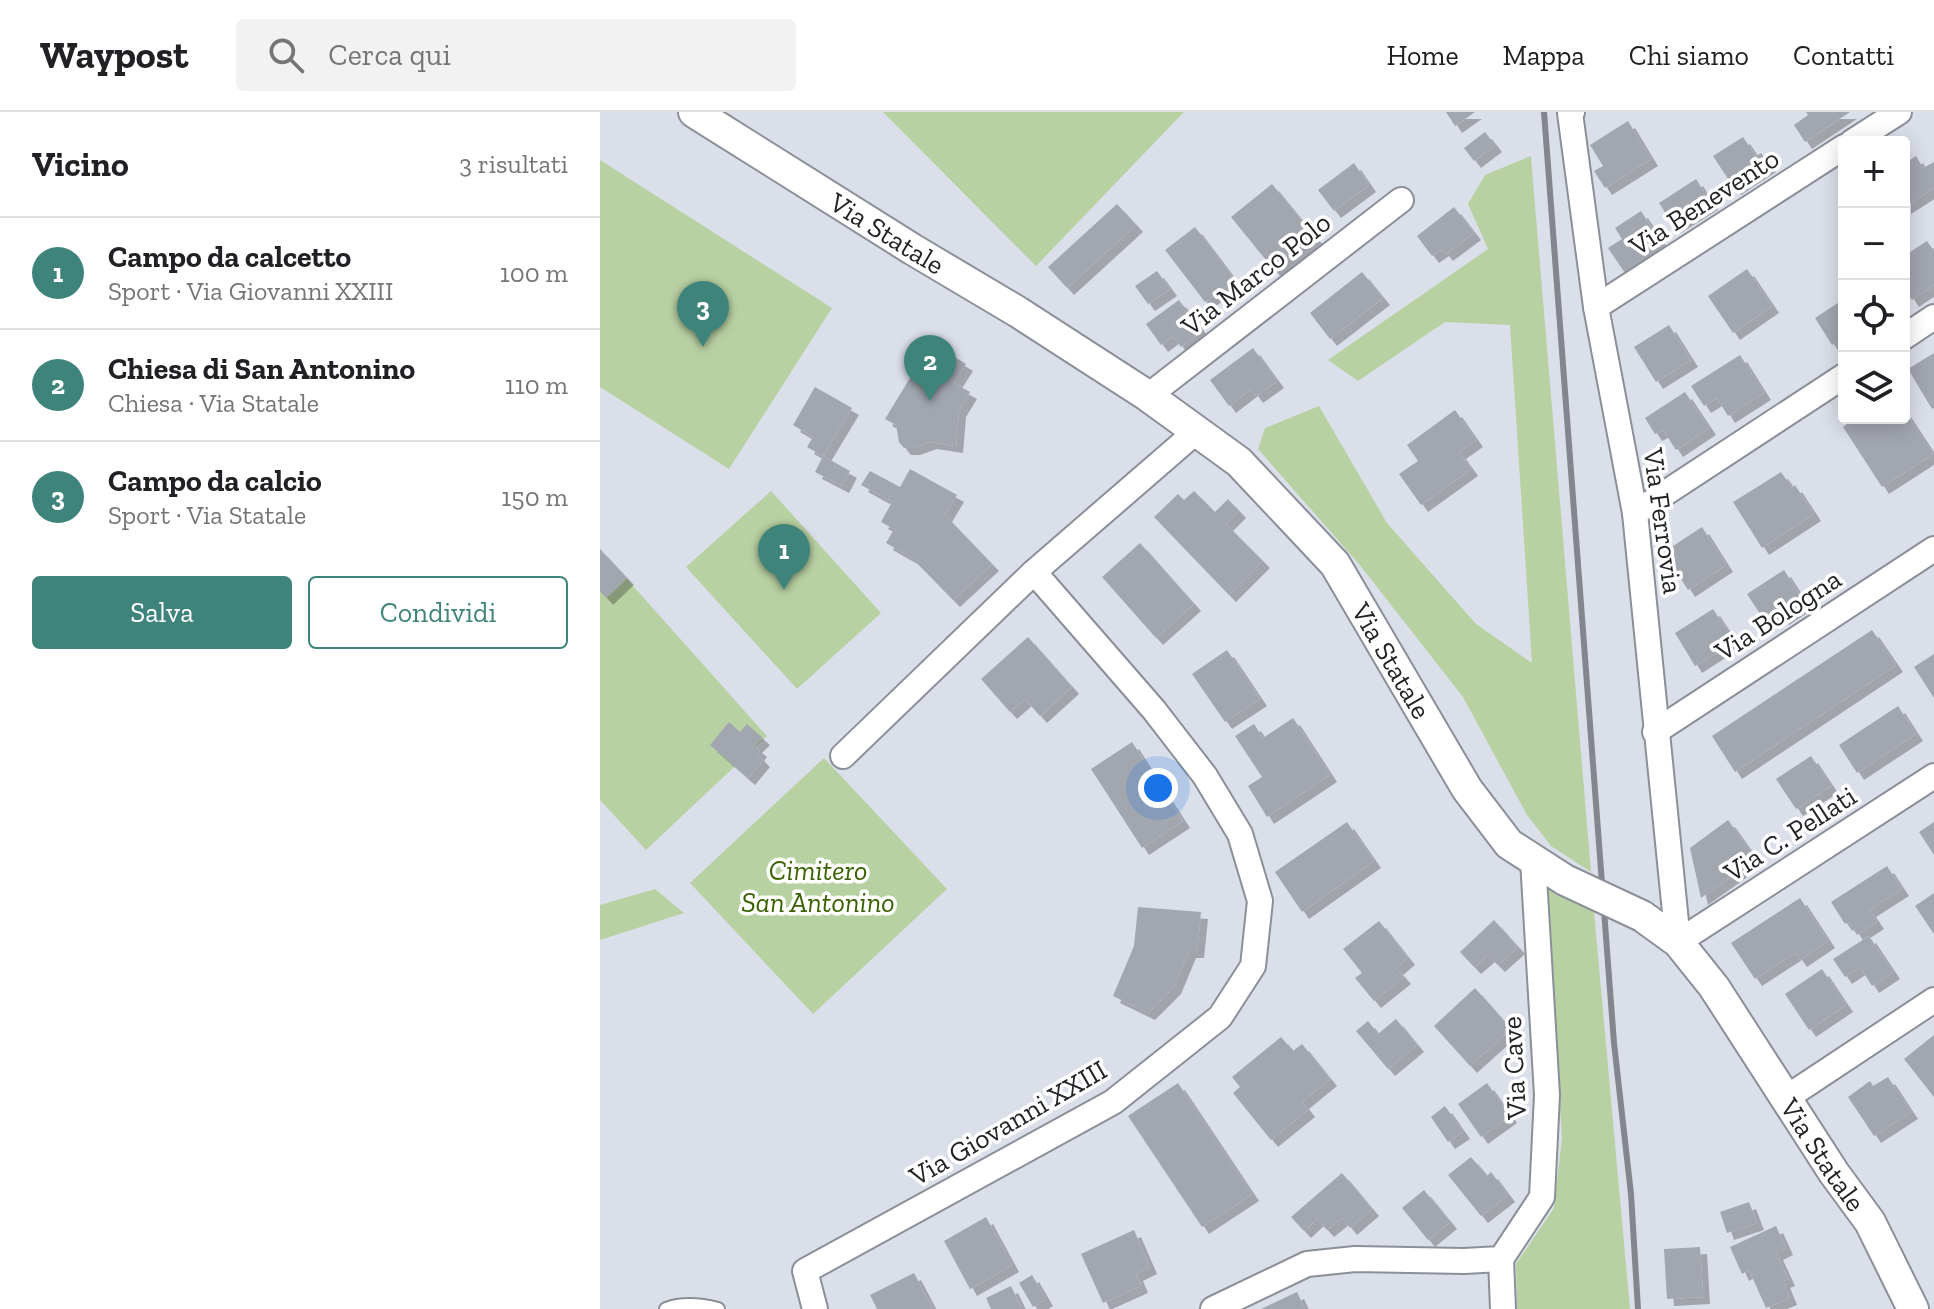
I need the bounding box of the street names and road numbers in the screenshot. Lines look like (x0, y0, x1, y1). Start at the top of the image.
street label: Via Benevento (1622, 141, 1785, 263)
street label: Via Statale (823, 185, 950, 281)
street label: Via Marco Polo (1174, 205, 1337, 343)
street label: Via Ferrovia (1636, 445, 1690, 596)
street label: Via Bologna (1708, 562, 1847, 668)
street label: Via Statale (1344, 596, 1438, 724)
street label: Via C. Pellati (1717, 779, 1862, 889)
street label: Via Cave (1495, 1016, 1533, 1121)
street label: Via Giovanni XXIII (903, 1053, 1113, 1193)
street label: Via Statale (1773, 1091, 1873, 1217)

